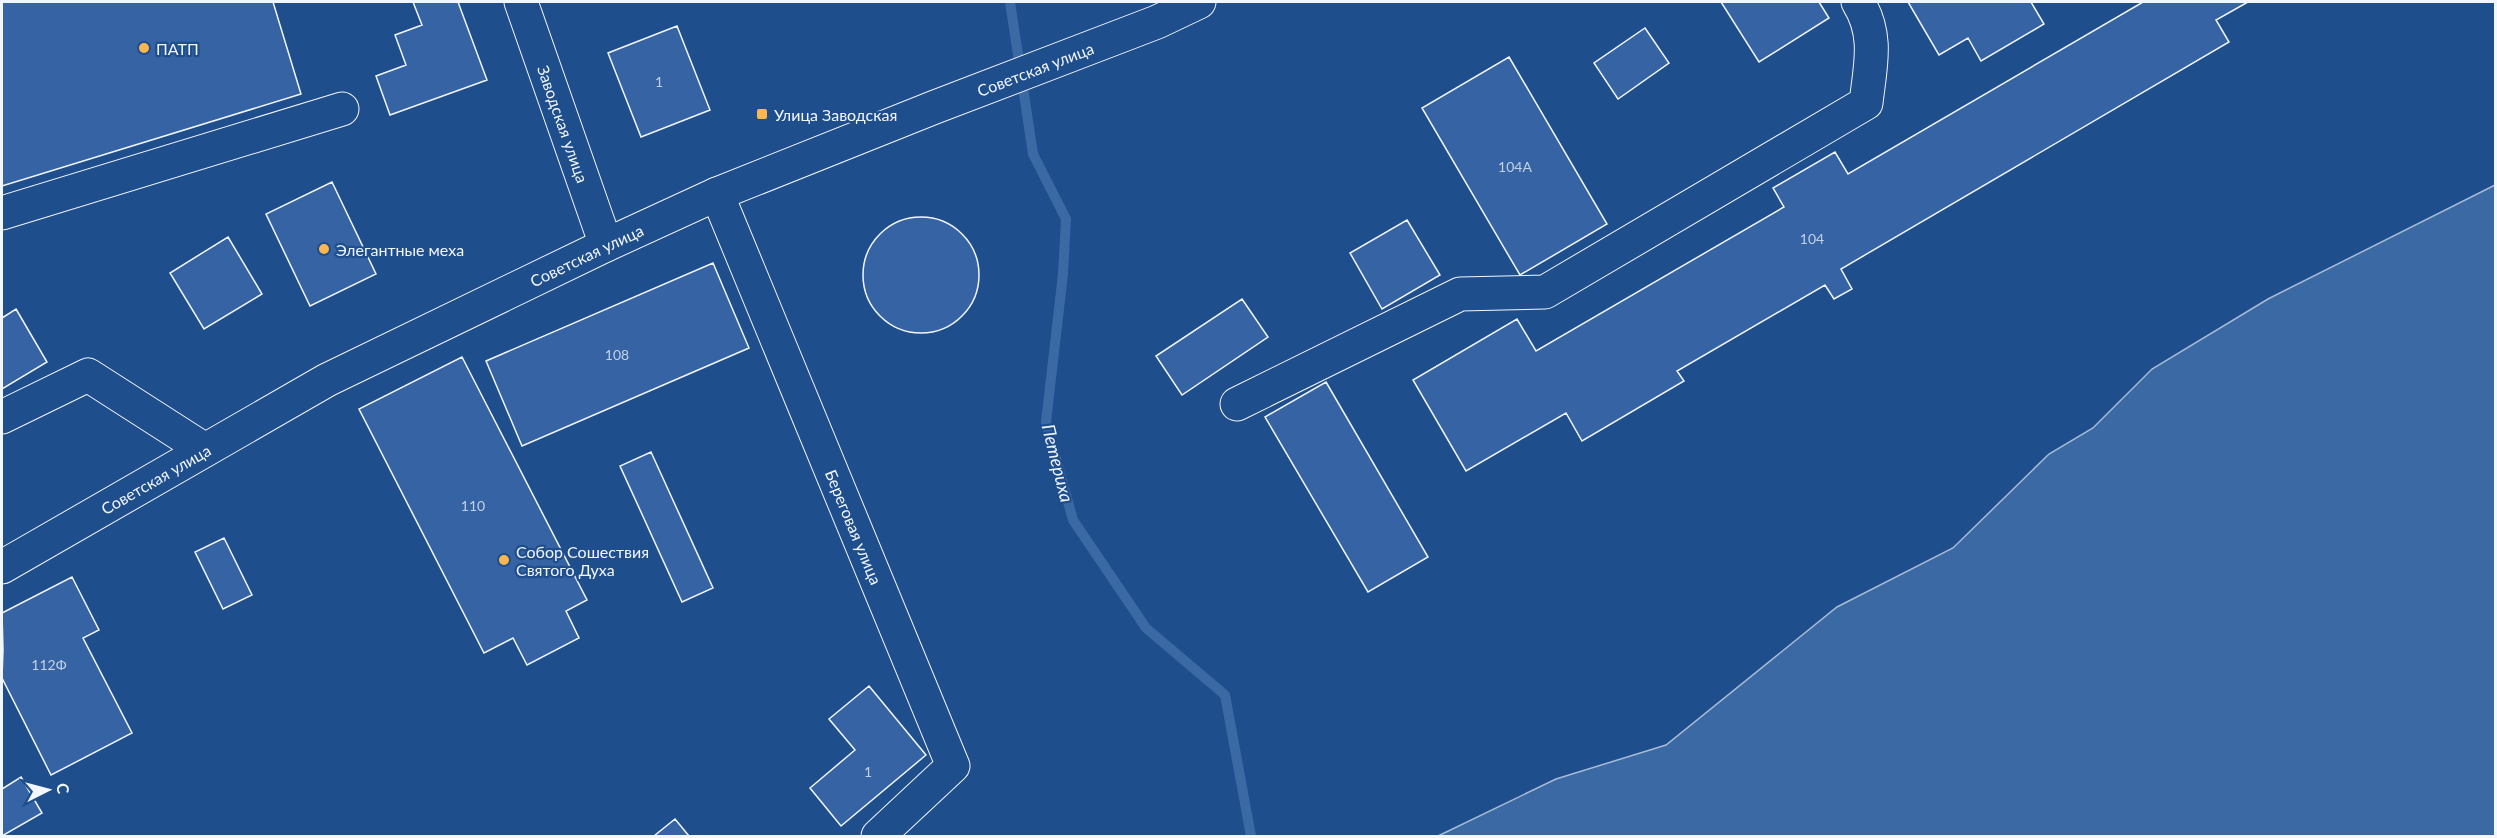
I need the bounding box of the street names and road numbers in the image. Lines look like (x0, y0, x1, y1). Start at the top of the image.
street label: Советская улица (974, 38, 1096, 100)
street label: Заводская улица (534, 63, 593, 185)
street label: Советская улица (527, 220, 646, 290)
street label: Советская улица (97, 440, 214, 518)
street label: Береговая улица (822, 466, 886, 587)

